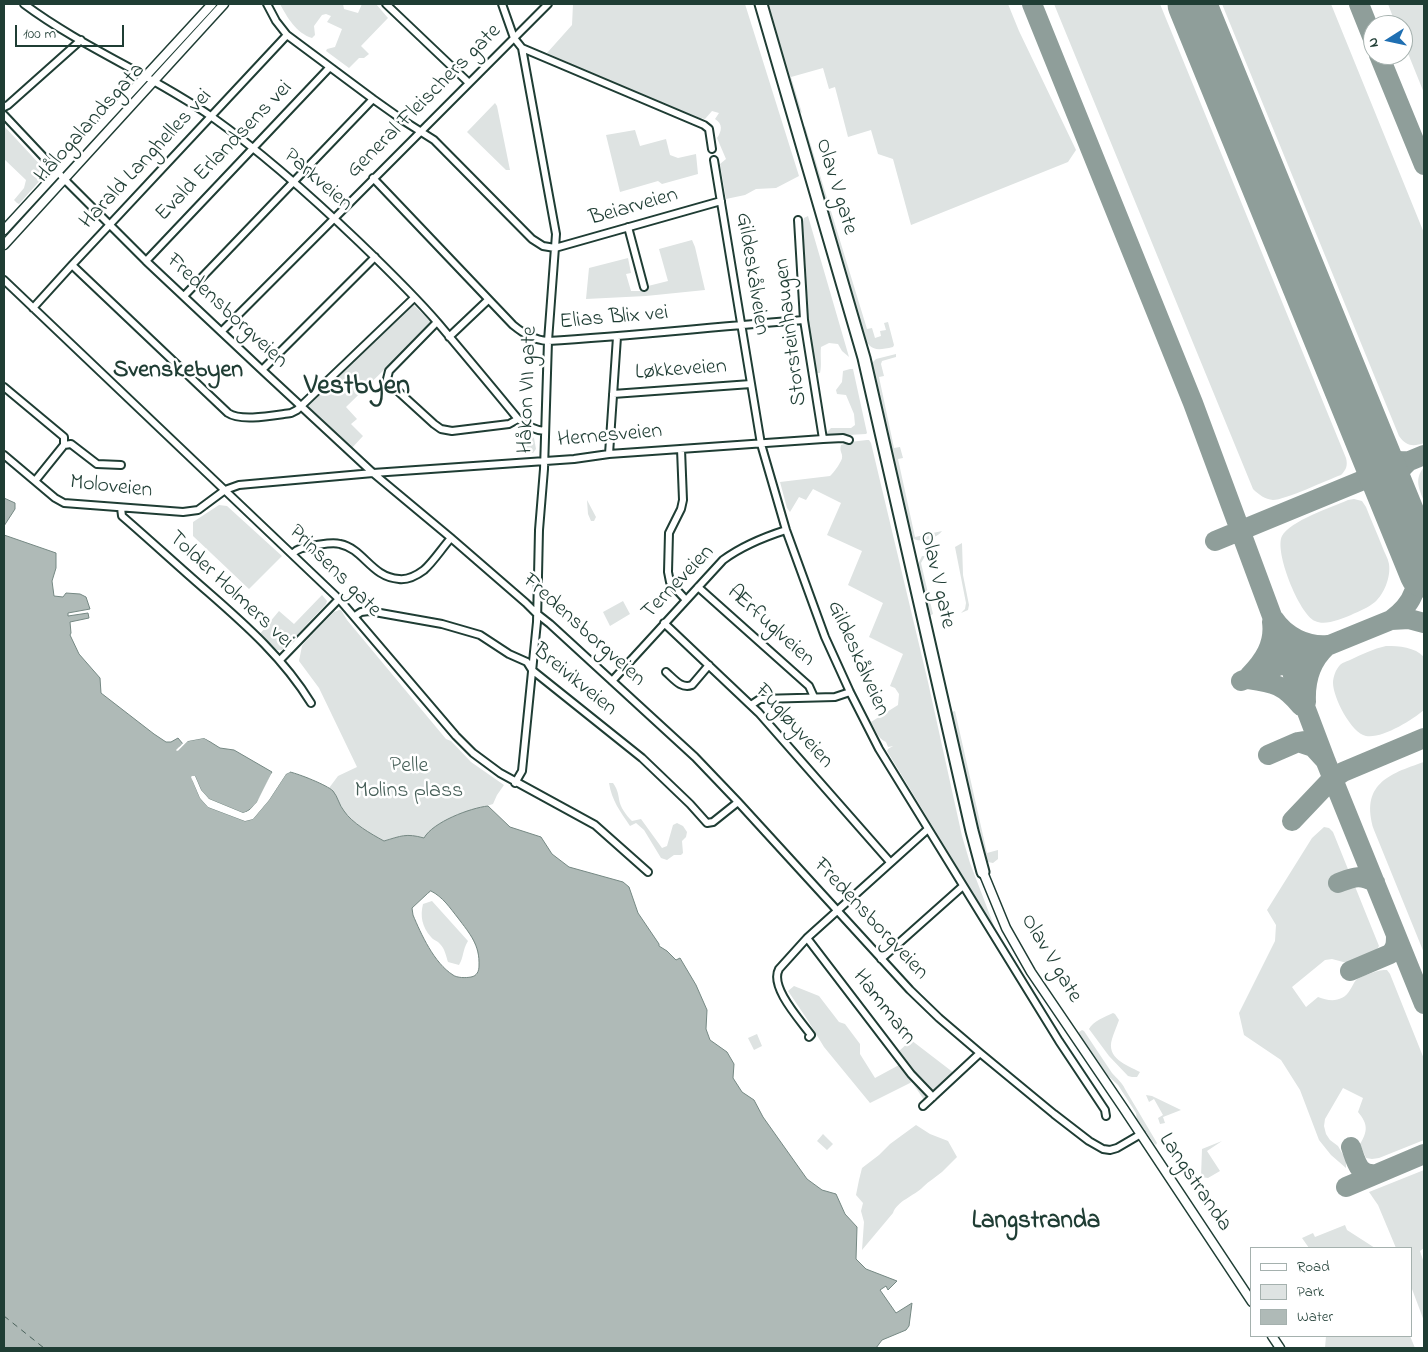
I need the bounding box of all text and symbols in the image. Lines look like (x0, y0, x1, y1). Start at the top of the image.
scale bar (18, 15, 126, 47)
north arrow (1363, 15, 1413, 65)
street label: General Fleischers gate (342, 19, 508, 185)
text: 100 m (23, 23, 56, 45)
text: N (1363, 36, 1385, 49)
street label: Hålogalandsgata (30, 58, 152, 190)
street label: Evald Erlandsens vei (151, 76, 299, 228)
street label: Harald Langhelles vei (75, 84, 219, 236)
street label: Olav V gate (808, 136, 862, 238)
street label: Parkveien (277, 144, 357, 218)
street label: Beiarveien (587, 183, 681, 233)
street label: Gildeskålveien (728, 211, 774, 337)
street label: Fredensborgveien (160, 249, 292, 375)
street label: Storsteinhaugen (770, 257, 814, 407)
street label: Elias Blix vei (559, 301, 669, 337)
street label: Håkon VII gate (514, 326, 544, 454)
street label: Løkkeveien (634, 355, 728, 387)
district label: Svenskebyen (113, 358, 243, 386)
district label: Vestbyen (304, 371, 410, 405)
street label: Hernesveien (557, 419, 663, 455)
street label: Moloveien (68, 471, 154, 505)
street label: Prinsens gate (282, 520, 386, 624)
street label: Tolder Holmers vei (162, 526, 298, 656)
street label: Olav V gate (912, 529, 960, 631)
street label: Terneveien (637, 540, 721, 626)
street label: Fredensborgveien (516, 569, 650, 693)
street label: Ærfuglveien (721, 581, 819, 673)
street label: Gildeskålveien (820, 597, 894, 721)
street label: Breivikveien (526, 639, 622, 723)
street label: Fugløyveien (748, 679, 838, 775)
park label: Pelle Molins plass (355, 754, 463, 806)
street label: Fredensborgveien (807, 854, 933, 986)
street label: Olav V gate (1013, 910, 1087, 1008)
street label: Hammarn (845, 965, 921, 1051)
street label: Langstranda (1151, 1129, 1237, 1237)
district label: Langstranda (972, 1208, 1100, 1238)
legend (1250, 1247, 1413, 1337)
text: Road (1297, 1256, 1330, 1278)
text: Park (1297, 1281, 1324, 1303)
text: Water (1297, 1306, 1333, 1328)

